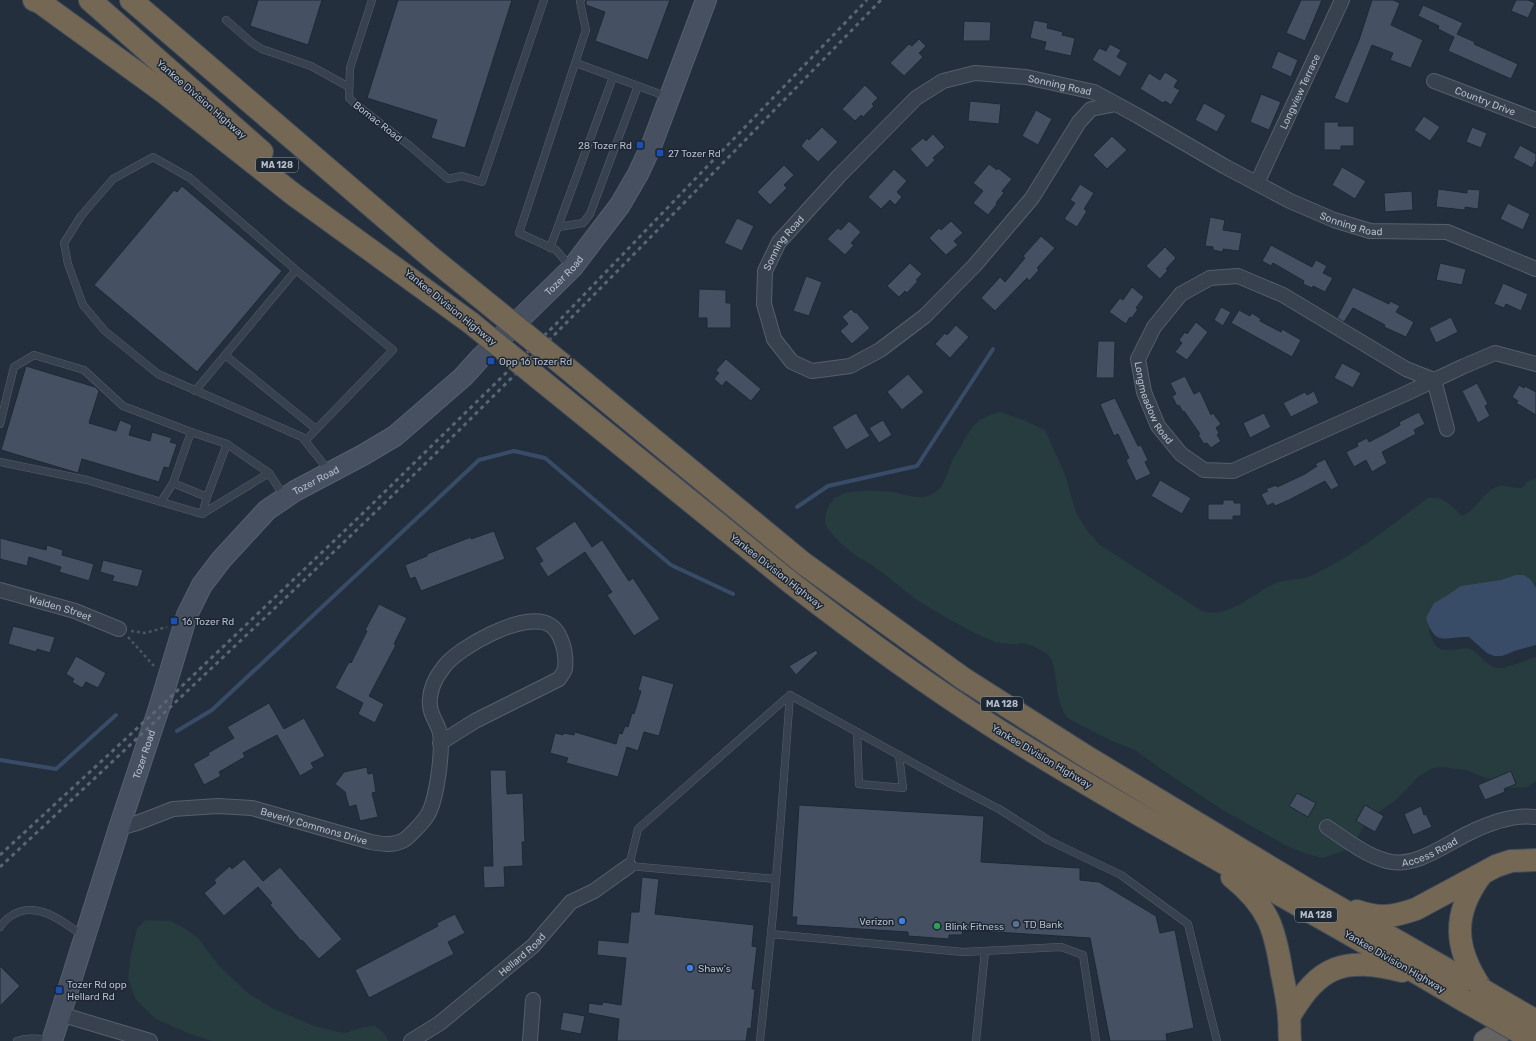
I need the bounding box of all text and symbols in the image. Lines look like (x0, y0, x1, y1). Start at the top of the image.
street label: Longview Terrace (1278, 52, 1323, 131)
street label: Yankee Division Highway (154, 57, 249, 142)
street label: Sonning Road (1027, 73, 1093, 98)
street label: Country Drive (1453, 85, 1517, 119)
street label: Bomac Road (351, 99, 404, 145)
place label: 28 Tozer Rd (578, 140, 632, 152)
marker: 28 Tozer Rd (635, 140, 645, 150)
marker: 27 Tozer Rd (655, 148, 665, 158)
place label: 27 Tozer Rd (668, 148, 721, 160)
road number: MA 128 (256, 158, 298, 172)
street label: Sonning Road (1318, 210, 1383, 238)
street label: Sonning Road (761, 213, 807, 273)
street label: Tozer Road (542, 253, 586, 299)
street label: Yankee Division Highway (402, 267, 499, 349)
marker: Opp 16 Tozer Rd (486, 356, 496, 366)
place label: Opp 16 Tozer Rd (499, 356, 572, 368)
street label: Longmeadow Road (1132, 361, 1175, 447)
street label: Tozer Road (291, 464, 341, 498)
street label: Yankee Division Highway (727, 532, 826, 612)
street label: Walden Street (28, 593, 93, 624)
marker: 16 Tozer Rd (169, 616, 179, 626)
place label: 16 Tozer Rd (182, 616, 234, 628)
road number: MA 128 (981, 697, 1023, 711)
street label: Yankee Division Highway (989, 722, 1094, 792)
street label: Tozer Road (131, 728, 158, 781)
street label: Beverly Commons Drive (259, 806, 369, 848)
street label: Access Road (1401, 835, 1460, 869)
road number: MA 128 (1295, 908, 1337, 922)
place label: Verizon (859, 916, 894, 928)
marker: Verizon (897, 916, 907, 926)
marker: TD Bank (1011, 919, 1021, 929)
place label: TD Bank (1024, 919, 1063, 931)
marker: Blink Fitness (932, 921, 942, 931)
place label: Blink Fitness (945, 921, 1004, 933)
street label: Yankee Division Highway (1342, 928, 1448, 996)
street label: Hellard Road (496, 931, 549, 979)
marker: Shaw's (685, 963, 695, 973)
place label: Shaw's (698, 963, 731, 975)
place label: Tozer Rd opp Hellard Rd (67, 979, 127, 1003)
marker: Tozer Rd opp Hellard Rd (54, 985, 64, 995)

